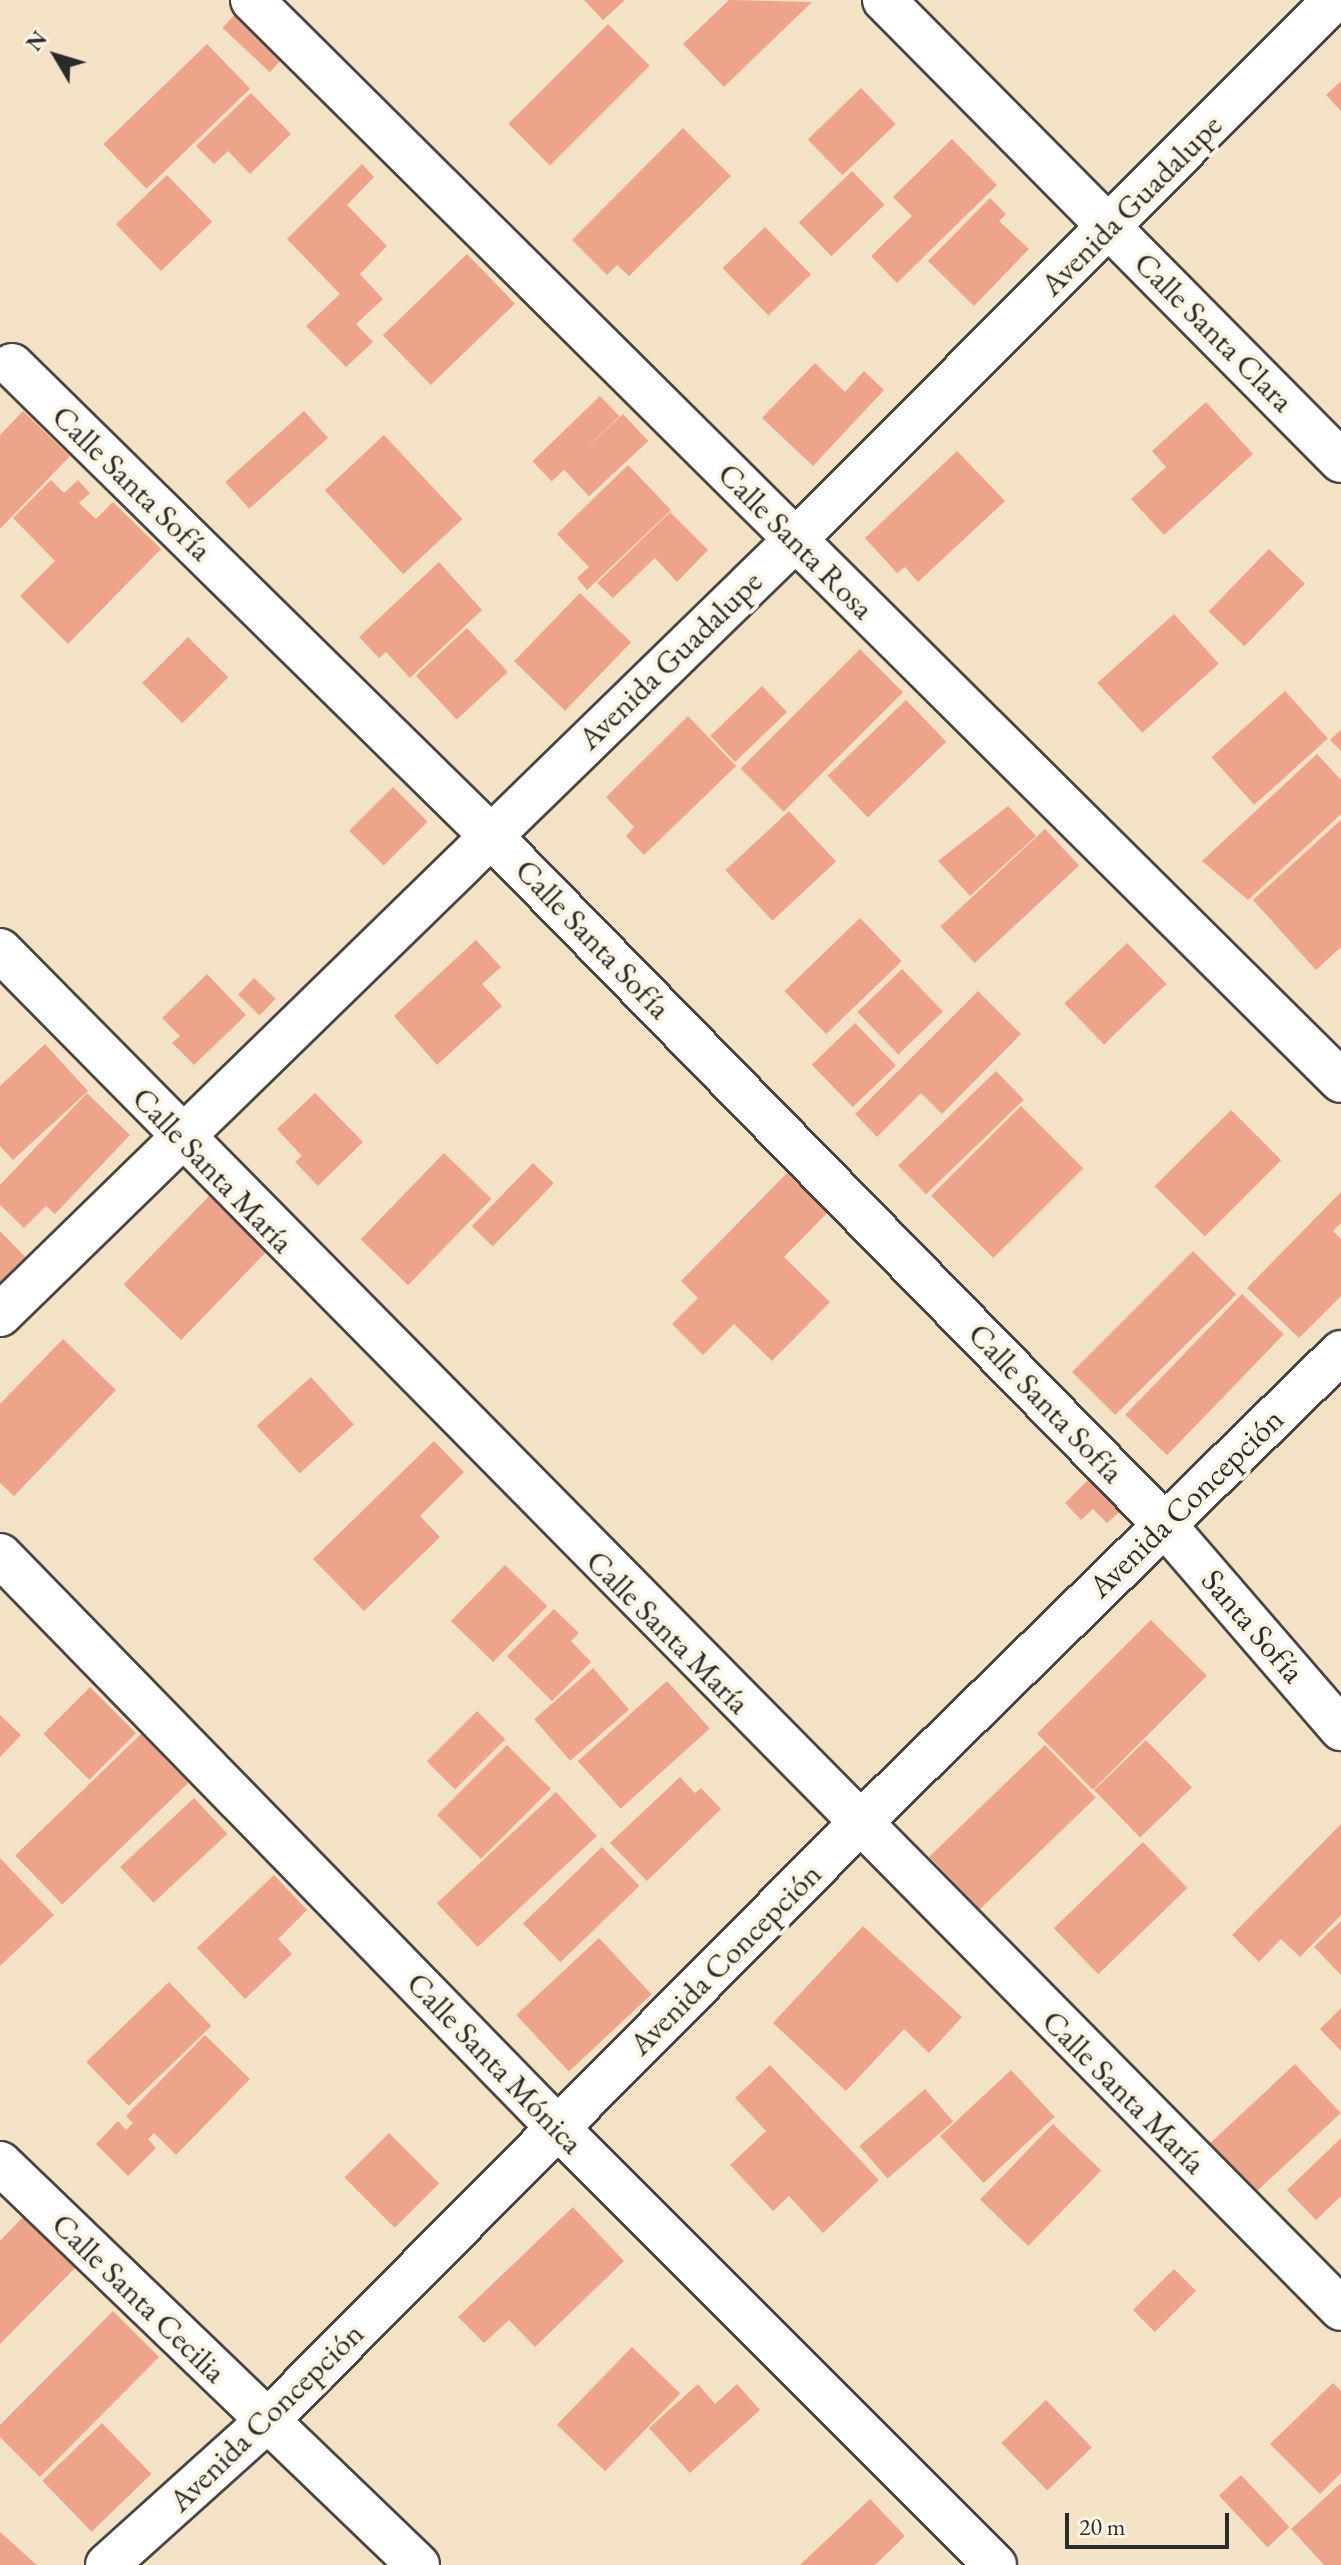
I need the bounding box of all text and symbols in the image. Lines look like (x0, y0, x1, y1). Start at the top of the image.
north arrow (16, 16, 96, 96)
text: N (20, 25, 54, 57)
street label: Avenida Guadalupe (1032, 106, 1230, 304)
street label: Calle Santa Clara (1126, 244, 1302, 420)
street label: Calle Santa Sofía (44, 397, 220, 569)
street label: Calle Santa Rosa (710, 455, 882, 627)
street label: Avenida Guadalupe (570, 562, 770, 758)
street label: Calle Santa Sofía (507, 851, 679, 1027)
street label: Calle Santa María (124, 1079, 302, 1261)
street label: Calle Santa Sofía (960, 1315, 1132, 1491)
street label: Avenida Concepción (1081, 1400, 1291, 1606)
street label: Calle Santa María (578, 1542, 758, 1722)
street label: Santa Sofía (1193, 1562, 1313, 1690)
street label: Avenida Concepción (621, 1855, 829, 2063)
street label: Calle Santa Mónica (399, 1964, 591, 2162)
street label: Calle Santa María (1034, 2002, 1214, 2182)
street label: Calle Santa Cecilia (44, 2205, 234, 2391)
street label: Avenida Concepción (161, 2314, 371, 2520)
scale bar (1069, 2497, 1233, 2547)
text: 20 m (1079, 2511, 1126, 2542)

